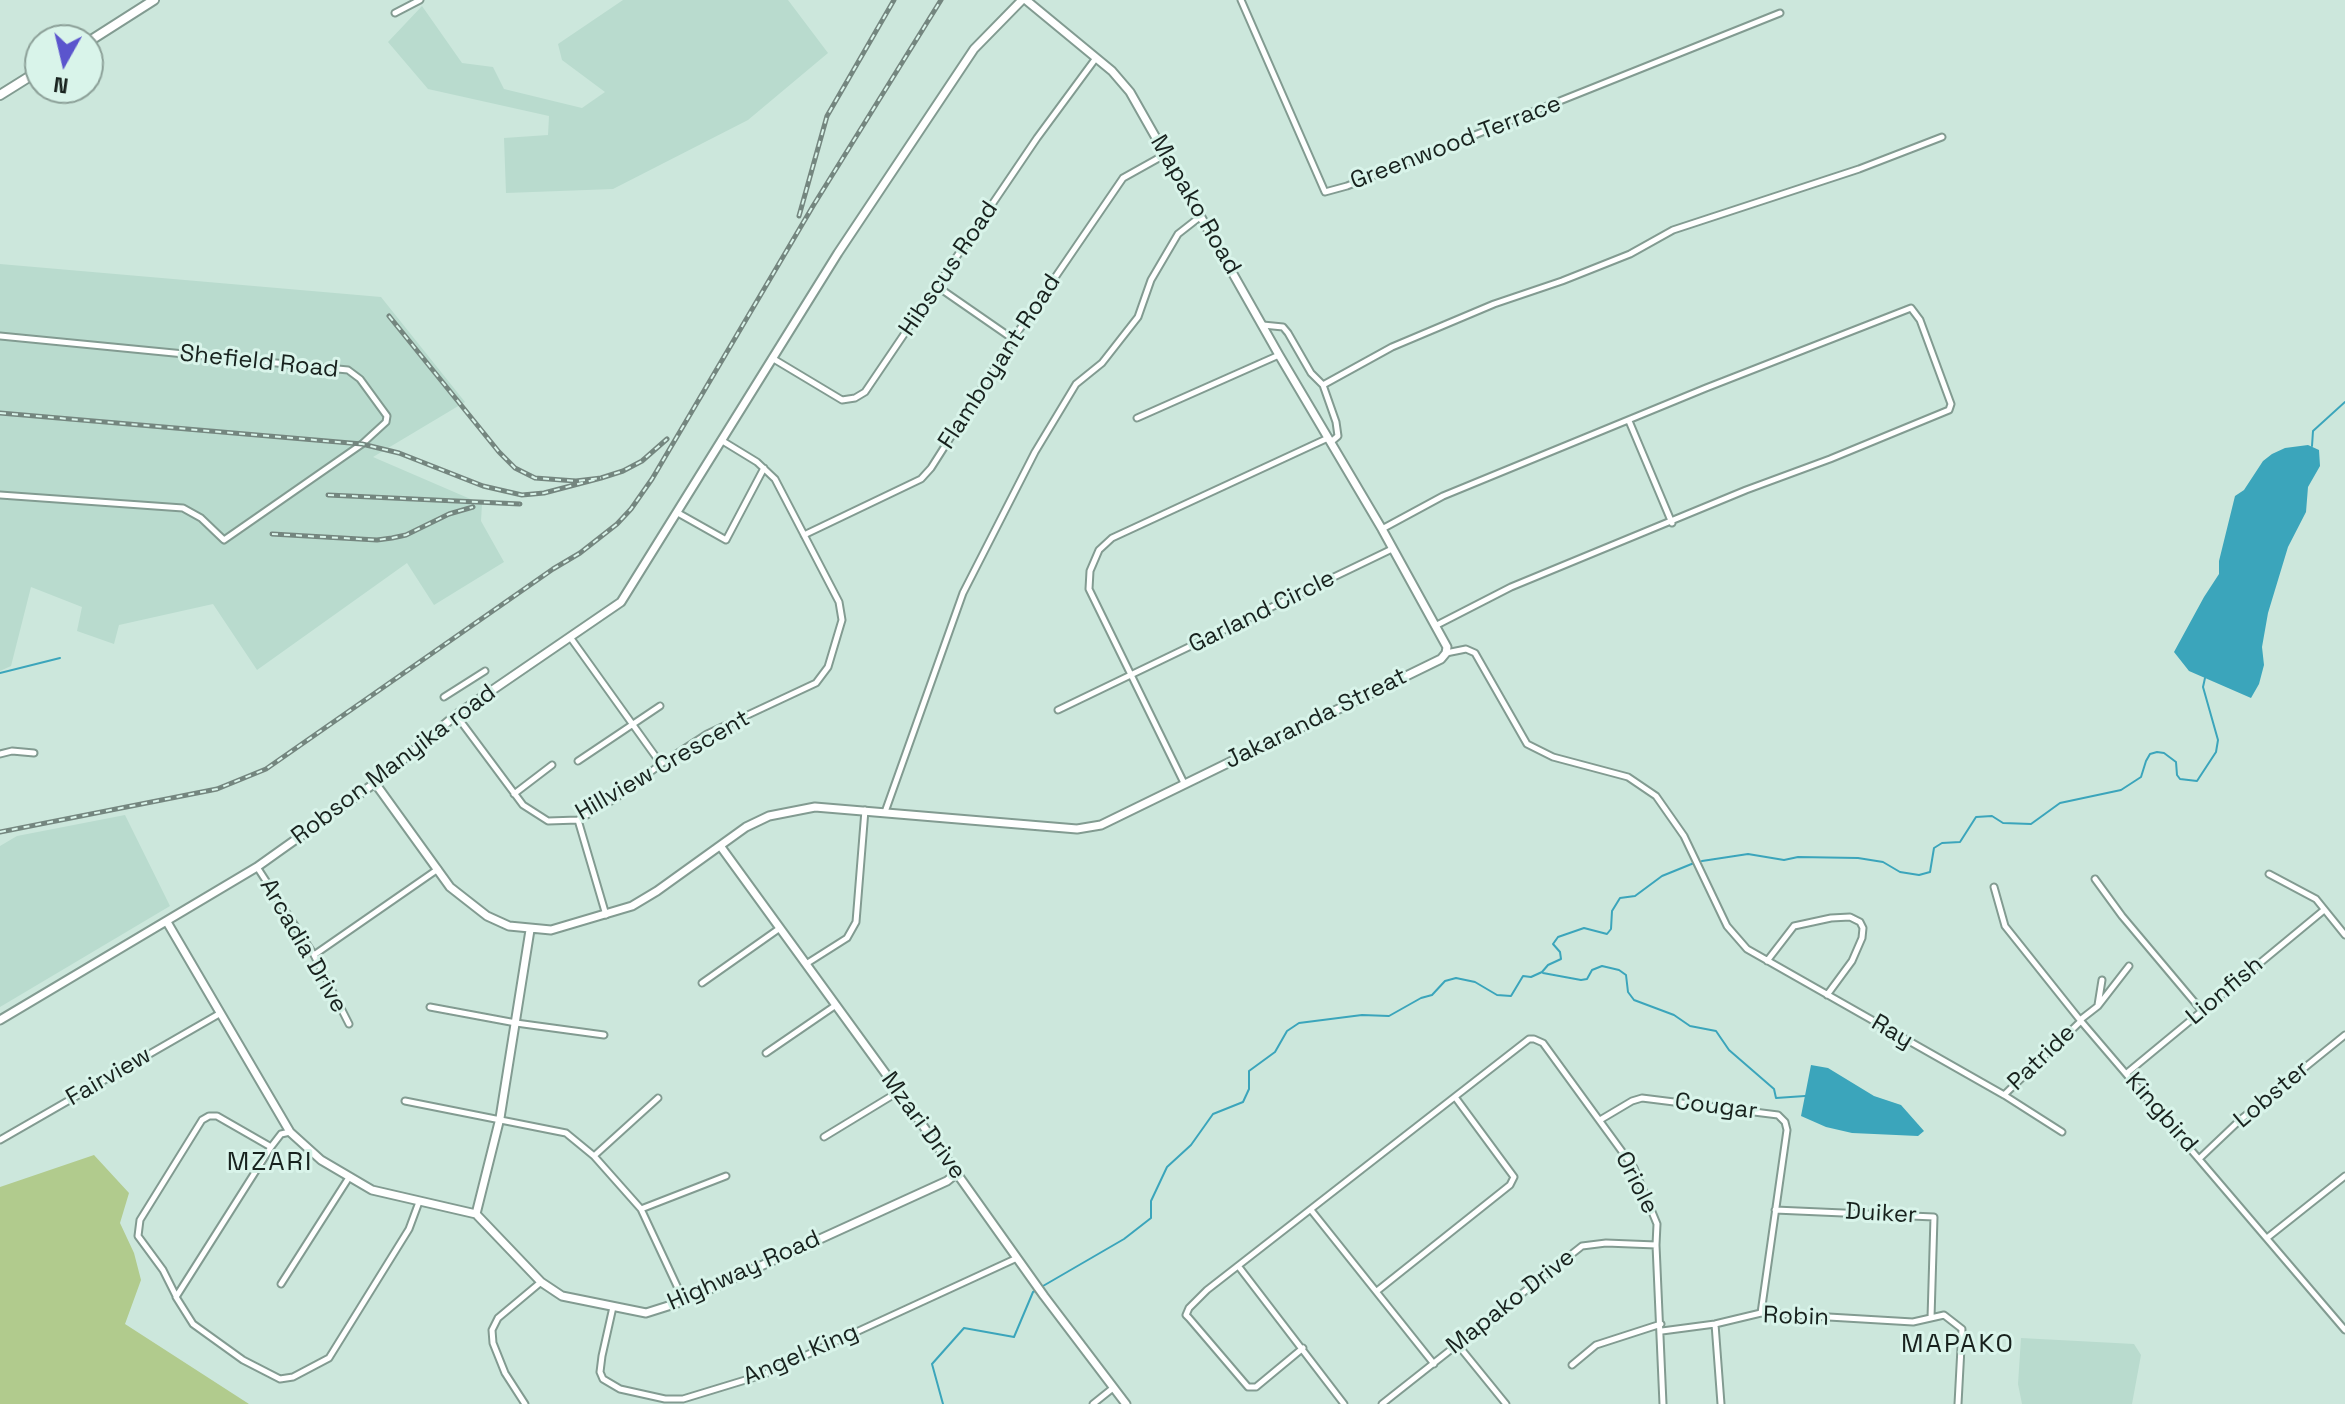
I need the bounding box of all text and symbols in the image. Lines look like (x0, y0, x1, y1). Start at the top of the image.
north arrow (24, 24, 104, 104)
text: N (52, 71, 70, 101)
street label: Greenwood Terrace (1347, 90, 1565, 196)
street label: Mapako Road (1144, 130, 1246, 280)
street label: Hibscus Road (893, 196, 1005, 342)
street label: Flamboyant Road (933, 269, 1067, 455)
street label: Shefield Road (178, 339, 340, 385)
street label: Garland Circle (1184, 564, 1340, 660)
street label: Jakaranda Streat (1220, 662, 1412, 776)
street label: Robson Manyika road (286, 679, 502, 851)
street label: Hillview Crescent (571, 704, 755, 828)
street label: Arcadia Drive (253, 874, 353, 1018)
street label: Lionfish (2181, 951, 2269, 1031)
street label: Ray (1866, 1009, 1918, 1055)
street label: Patride (2002, 1019, 2082, 1097)
street label: Fairview (61, 1041, 157, 1113)
street label: Lobster (2228, 1055, 2316, 1135)
street label: Mzari Drive (874, 1067, 972, 1185)
street label: Kingbird (2119, 1067, 2203, 1159)
street label: Cougar (1673, 1088, 1759, 1126)
district label: MZARI (227, 1147, 313, 1179)
street label: Oriole (1608, 1147, 1664, 1219)
street label: Duiker (1844, 1198, 1918, 1230)
street label: Highway Road (663, 1225, 825, 1317)
street label: Mapako Drive (1441, 1243, 1581, 1361)
street label: Robin (1763, 1301, 1829, 1333)
street label: Angel King (739, 1318, 863, 1392)
district label: MAPAKO (1901, 1329, 2015, 1361)

